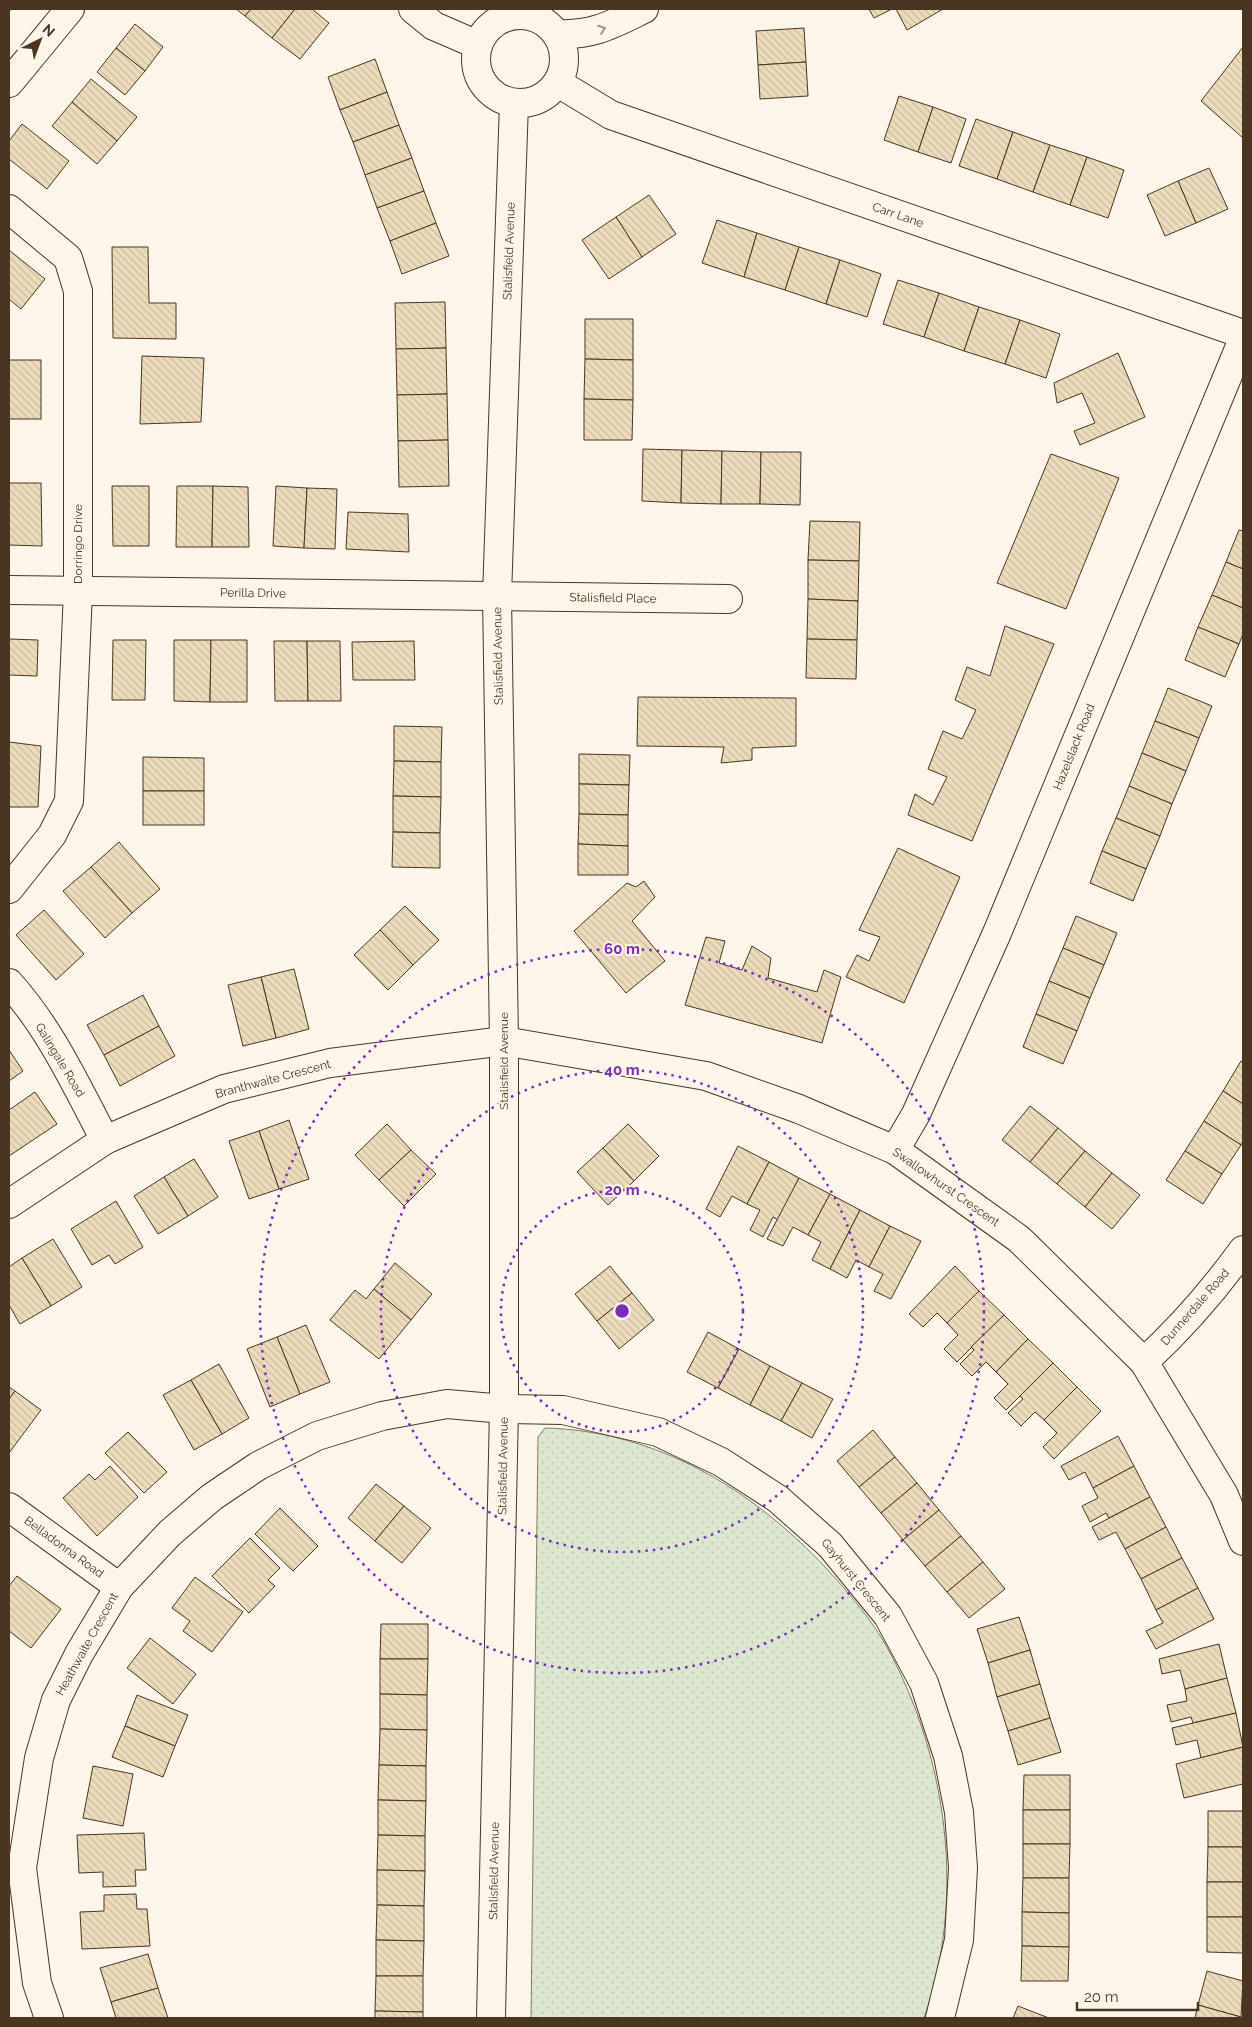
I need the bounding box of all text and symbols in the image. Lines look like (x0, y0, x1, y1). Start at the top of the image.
north arrow (15, 15, 65, 65)
text: N (39, 21, 58, 40)
one-way arrow (597, 25, 606, 35)
street label: Carr Lane (870, 200, 926, 230)
street label: Stalisfield Avenue (500, 202, 518, 300)
street label: Dorringo Drive (71, 504, 85, 584)
street label: Perilla Drive (220, 585, 286, 601)
street label: Stalisfield Place (569, 590, 657, 606)
street label: Stalisfield Avenue (490, 607, 506, 705)
street label: Hazelslack Road (1050, 702, 1098, 792)
text: 60 m (604, 940, 640, 958)
street label: Stalisfield Avenue (497, 1012, 511, 1110)
street label: Galingale Road (32, 1020, 88, 1100)
street label: Branthwaite Crescent (214, 1057, 332, 1101)
text: 40 m (604, 1061, 640, 1079)
street label: Swallowhurst Crescent (890, 1145, 1002, 1229)
text: 20 m (604, 1181, 640, 1199)
street label: Dunnerdale Road (1158, 1266, 1232, 1348)
centre of rings (613, 1302, 631, 1320)
street label: Stalisfield Avenue (495, 1417, 511, 1515)
street label: Belladonna Road (21, 1513, 107, 1581)
street label: Gayhurst Crescent (818, 1536, 894, 1624)
street label: Heathwaite Crescent (53, 1590, 121, 1698)
street label: Stalisfield Avenue (486, 1822, 502, 1920)
scale bar (1077, 1980, 1198, 2012)
text: 20 m (1084, 1988, 1119, 2006)

